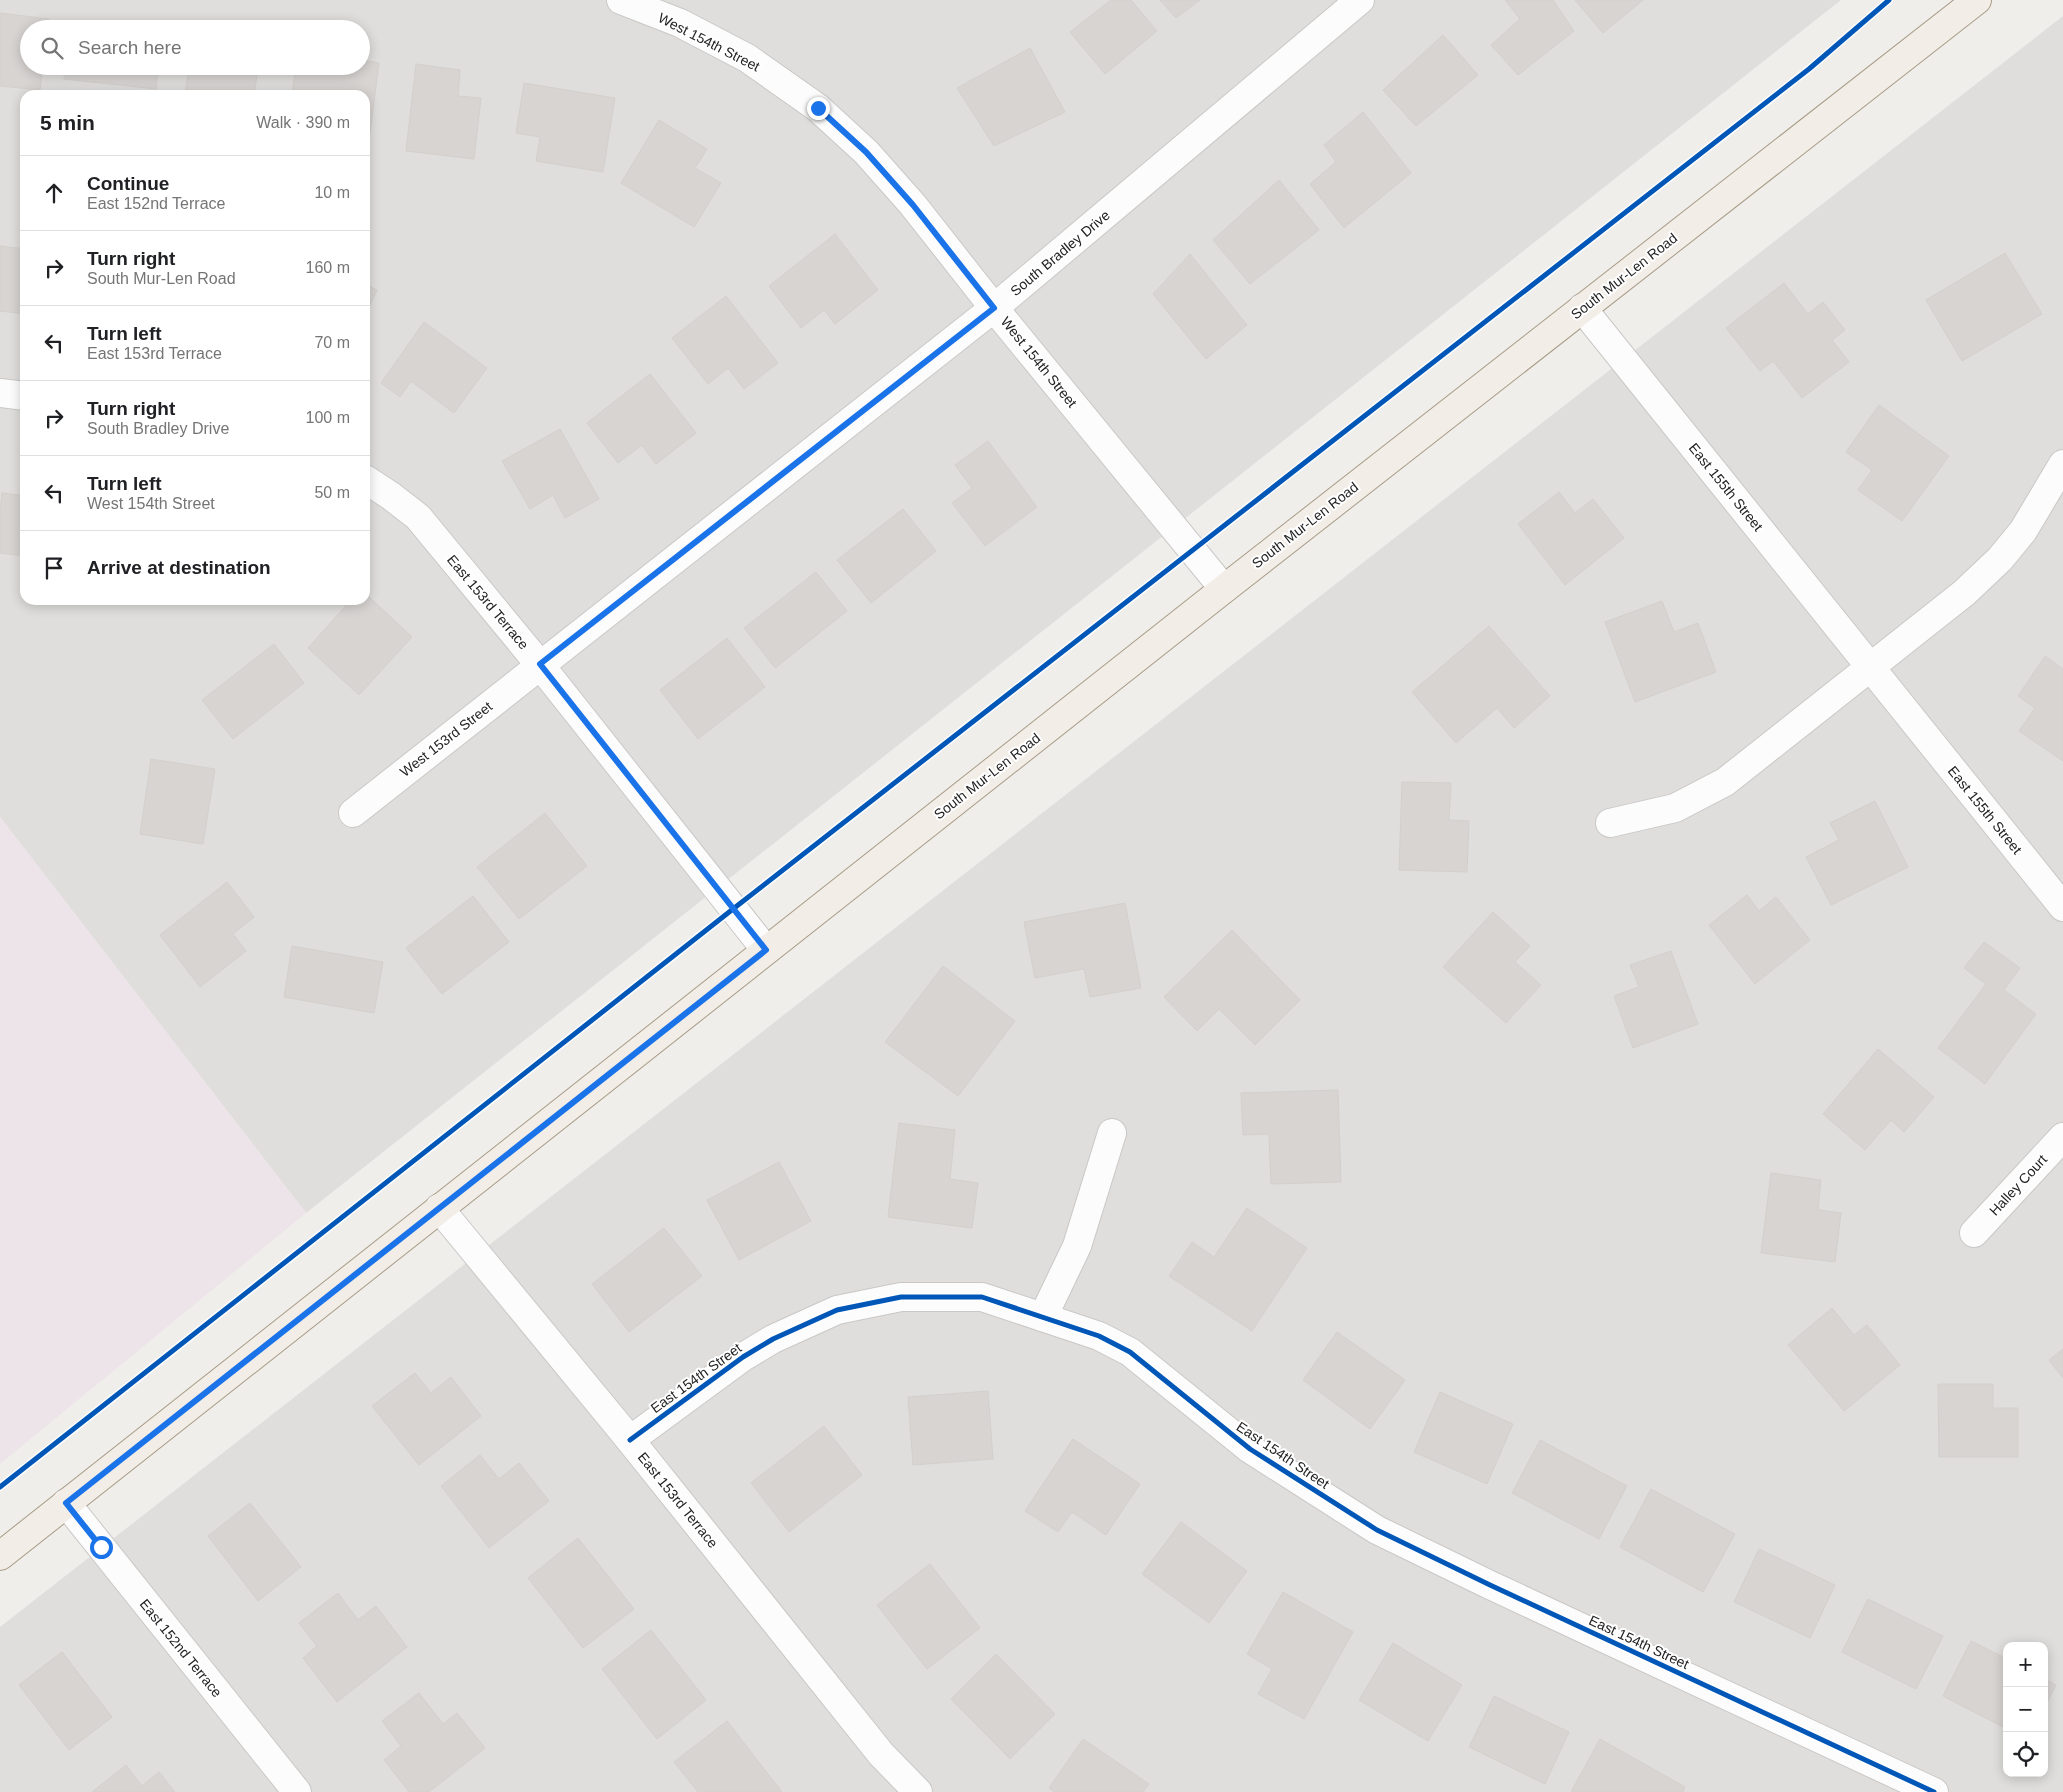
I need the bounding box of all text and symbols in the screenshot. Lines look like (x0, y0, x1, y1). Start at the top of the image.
street label: West 154th Street (656, 9, 763, 75)
search box (20, 20, 370, 75)
icon: search (38, 34, 66, 62)
text: Search here (78, 37, 182, 58)
route end (807, 97, 830, 120)
text: 5 min (40, 111, 95, 134)
text: Walk · 390 m (256, 114, 350, 131)
text: Continue (87, 173, 169, 194)
icon: ahead (40, 179, 68, 207)
text: 10 m (314, 184, 350, 201)
text: East 152nd Terrace (87, 195, 225, 212)
street label: South Bradley Drive (1007, 207, 1113, 299)
street label: South Mur-Len Road (1568, 230, 1680, 322)
text: Turn right (87, 248, 175, 269)
icon: right (40, 254, 68, 282)
text: 160 m (306, 259, 350, 276)
text: South Mur-Len Road (87, 270, 236, 287)
street label: West 154th Street (998, 314, 1080, 411)
text: Turn left (87, 323, 162, 344)
icon: left (40, 329, 68, 357)
text: 70 m (314, 334, 350, 351)
text: East 153rd Terrace (87, 345, 222, 362)
text: Turn right (87, 398, 175, 419)
icon: right (40, 404, 68, 432)
text: 100 m (306, 409, 350, 426)
text: South Bradley Drive (87, 420, 229, 437)
street label: East 155th Street (1686, 440, 1766, 534)
text: Turn left (87, 473, 162, 494)
icon: left (40, 479, 68, 507)
street label: South Mur-Len Road (1249, 479, 1361, 571)
text: 50 m (314, 484, 350, 501)
text: West 154th Street (87, 495, 215, 512)
street label: East 153rd Terrace (444, 552, 532, 653)
icon: arrive (40, 554, 68, 582)
text: Arrive at destination (87, 557, 271, 578)
street label: West 153rd Street (397, 698, 495, 780)
street label: South Mur-Len Road (931, 730, 1043, 822)
street label: East 155th Street (1945, 763, 2025, 857)
street label: Halley Court (1986, 1151, 2050, 1219)
street label: East 154th Street (648, 1340, 745, 1416)
street label: East 154th Street (1234, 1418, 1332, 1492)
street label: East 153rd Terrace (635, 1449, 721, 1551)
route start (90, 1536, 113, 1559)
street label: East 152nd Terrace (137, 1596, 225, 1700)
street label: East 154th Street (1587, 1612, 1691, 1672)
map controls (2003, 1642, 2048, 1777)
button: + (2003, 1642, 2048, 1687)
button: − (2003, 1687, 2048, 1732)
button: locate (2003, 1732, 2048, 1777)

